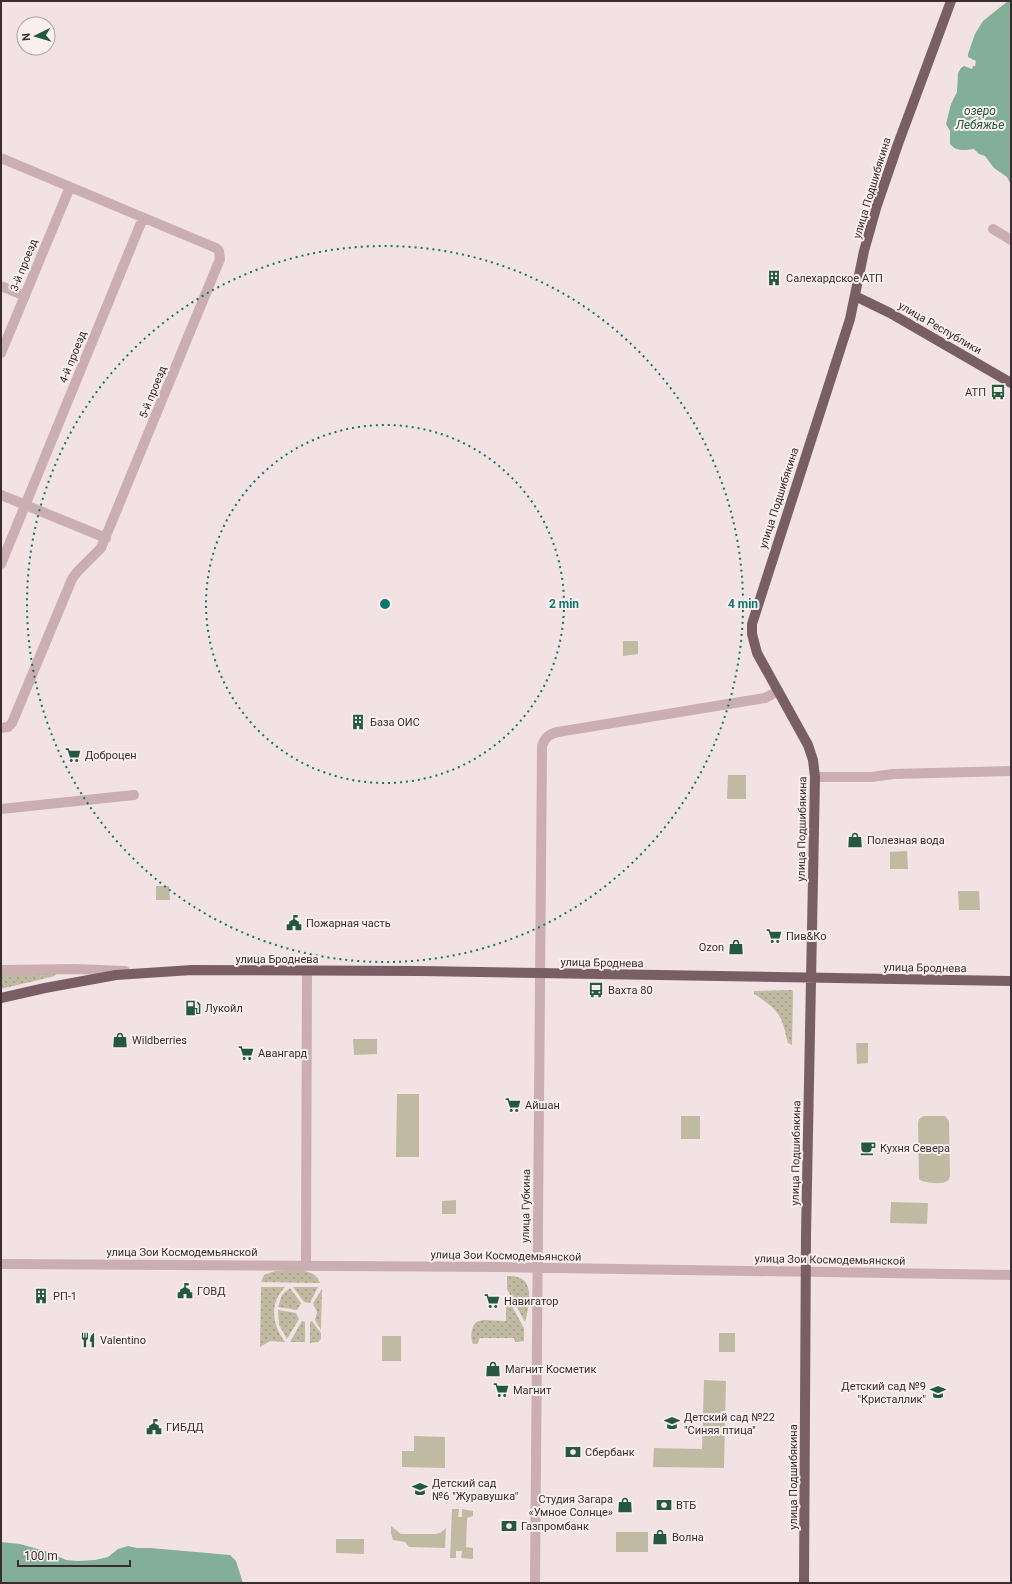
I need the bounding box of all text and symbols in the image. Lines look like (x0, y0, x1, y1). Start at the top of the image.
north arrow (16, 16, 56, 56)
text: N (20, 32, 33, 41)
water label: озеро Лебяжье (955, 104, 1004, 132)
street label: улица Подшибякина (850, 136, 894, 240)
street label: 3-й проезд (8, 237, 40, 293)
building icon: Салехардское АТП (765, 269, 783, 287)
place label: Салехардское АТП (786, 272, 883, 285)
street label: улица Республики (896, 299, 984, 357)
street label: 4-й проезд (57, 329, 89, 385)
street label: 5-й проезд (137, 364, 169, 420)
bus stop icon: АТП (989, 383, 1007, 401)
place label: АТП (965, 386, 986, 399)
street label: улица Подшибякина (757, 446, 801, 550)
centre of rings (378, 597, 392, 611)
text: 2 min (549, 597, 579, 611)
text: 4 min (728, 597, 758, 611)
building icon: База ОИС (349, 713, 367, 731)
place label: База ОИС (370, 716, 420, 729)
supermarket icon: Доброцен (64, 746, 82, 764)
place label: Доброцен (85, 749, 137, 762)
street label: улица Подшибякина (795, 776, 809, 882)
shop icon: Полезная вода (846, 831, 864, 849)
place label: Полезная вода (867, 834, 945, 847)
public building icon: Пожарная часть (285, 914, 303, 932)
place label: Пожарная часть (306, 917, 391, 930)
supermarket icon: Пив&Ко (765, 927, 783, 945)
place label: Пив&Ко (786, 930, 827, 943)
shop icon: Ozon (727, 938, 745, 956)
place label: Ozon (699, 941, 724, 954)
street label: улица Броднева (235, 953, 319, 966)
street label: улица Броднева (560, 956, 644, 970)
street label: улица Броднева (883, 961, 967, 975)
bus stop icon: Вахта 80 (587, 981, 605, 999)
place label: Вахта 80 (608, 984, 653, 997)
fuel station icon: Лукойл (184, 999, 202, 1017)
place label: Лукойл (205, 1002, 243, 1015)
shop icon: Wildberries (111, 1031, 129, 1049)
place label: Wildberries (132, 1034, 187, 1047)
supermarket icon: Авангард (237, 1044, 255, 1062)
place label: Авангард (258, 1047, 307, 1060)
supermarket icon: Айшан (504, 1096, 522, 1114)
place label: Айшан (525, 1099, 560, 1112)
street label: улица Подшибякина (789, 1100, 803, 1206)
cafe icon: Кухня Севера (859, 1139, 877, 1157)
place label: Кухня Севера (880, 1142, 950, 1155)
street label: улица Губкина (519, 1169, 533, 1243)
street label: улица Зои Космодемьянской (106, 1246, 258, 1259)
street label: улица Зои Космодемьянской (430, 1248, 582, 1264)
street label: улица Зои Космодемьянской (754, 1252, 906, 1268)
public building icon: ГОВД (176, 1282, 194, 1300)
place label: ГОВД (197, 1285, 225, 1298)
building icon: РП-1 (32, 1287, 50, 1305)
place label: РП-1 (53, 1290, 77, 1303)
supermarket icon: Навигатор (483, 1292, 501, 1310)
place label: Навигатор (504, 1295, 559, 1308)
restaurant icon: Valentino (79, 1331, 97, 1349)
place label: Valentino (100, 1334, 146, 1347)
shop icon: Магнит Косметик (484, 1360, 502, 1378)
place label: Магнит Косметик (505, 1363, 596, 1376)
place label: Детский сад №9 "Кристаллик" (841, 1380, 926, 1406)
supermarket icon: Магнит (492, 1381, 510, 1399)
school or university icon: Детский сад №9 "Кристаллик" (929, 1383, 947, 1401)
place label: Магнит (513, 1384, 552, 1397)
place label: Детский сад №22 "Синяя птица" (684, 1411, 775, 1437)
school or university icon: Детский сад №22 "Синяя птица" (663, 1414, 681, 1432)
public building icon: ГИБДД (145, 1418, 163, 1436)
place label: ГИБДД (166, 1421, 204, 1434)
street label: улица Подшибякина (787, 1424, 800, 1530)
bank icon: Сбербанк (564, 1443, 582, 1461)
place label: Сбербанк (585, 1446, 635, 1459)
place label: Детский сад №6 "Журавушка" (432, 1477, 518, 1503)
school or university icon: Детский сад №6 "Журавушка" (411, 1480, 429, 1498)
place label: Студия Загара «Умное Солнце» (529, 1493, 613, 1519)
shop icon: Студия Загара «Умное Солнце» (616, 1496, 634, 1514)
bank icon: ВТБ (655, 1496, 673, 1514)
place label: ВТБ (676, 1499, 696, 1512)
bank icon: Газпромбанк (500, 1517, 518, 1535)
place label: Газпромбанк (521, 1520, 589, 1533)
shop icon: Волна (651, 1528, 669, 1546)
place label: Волна (672, 1531, 704, 1544)
scale bar (18, 1542, 130, 1568)
text: 100 m (24, 1549, 58, 1563)

